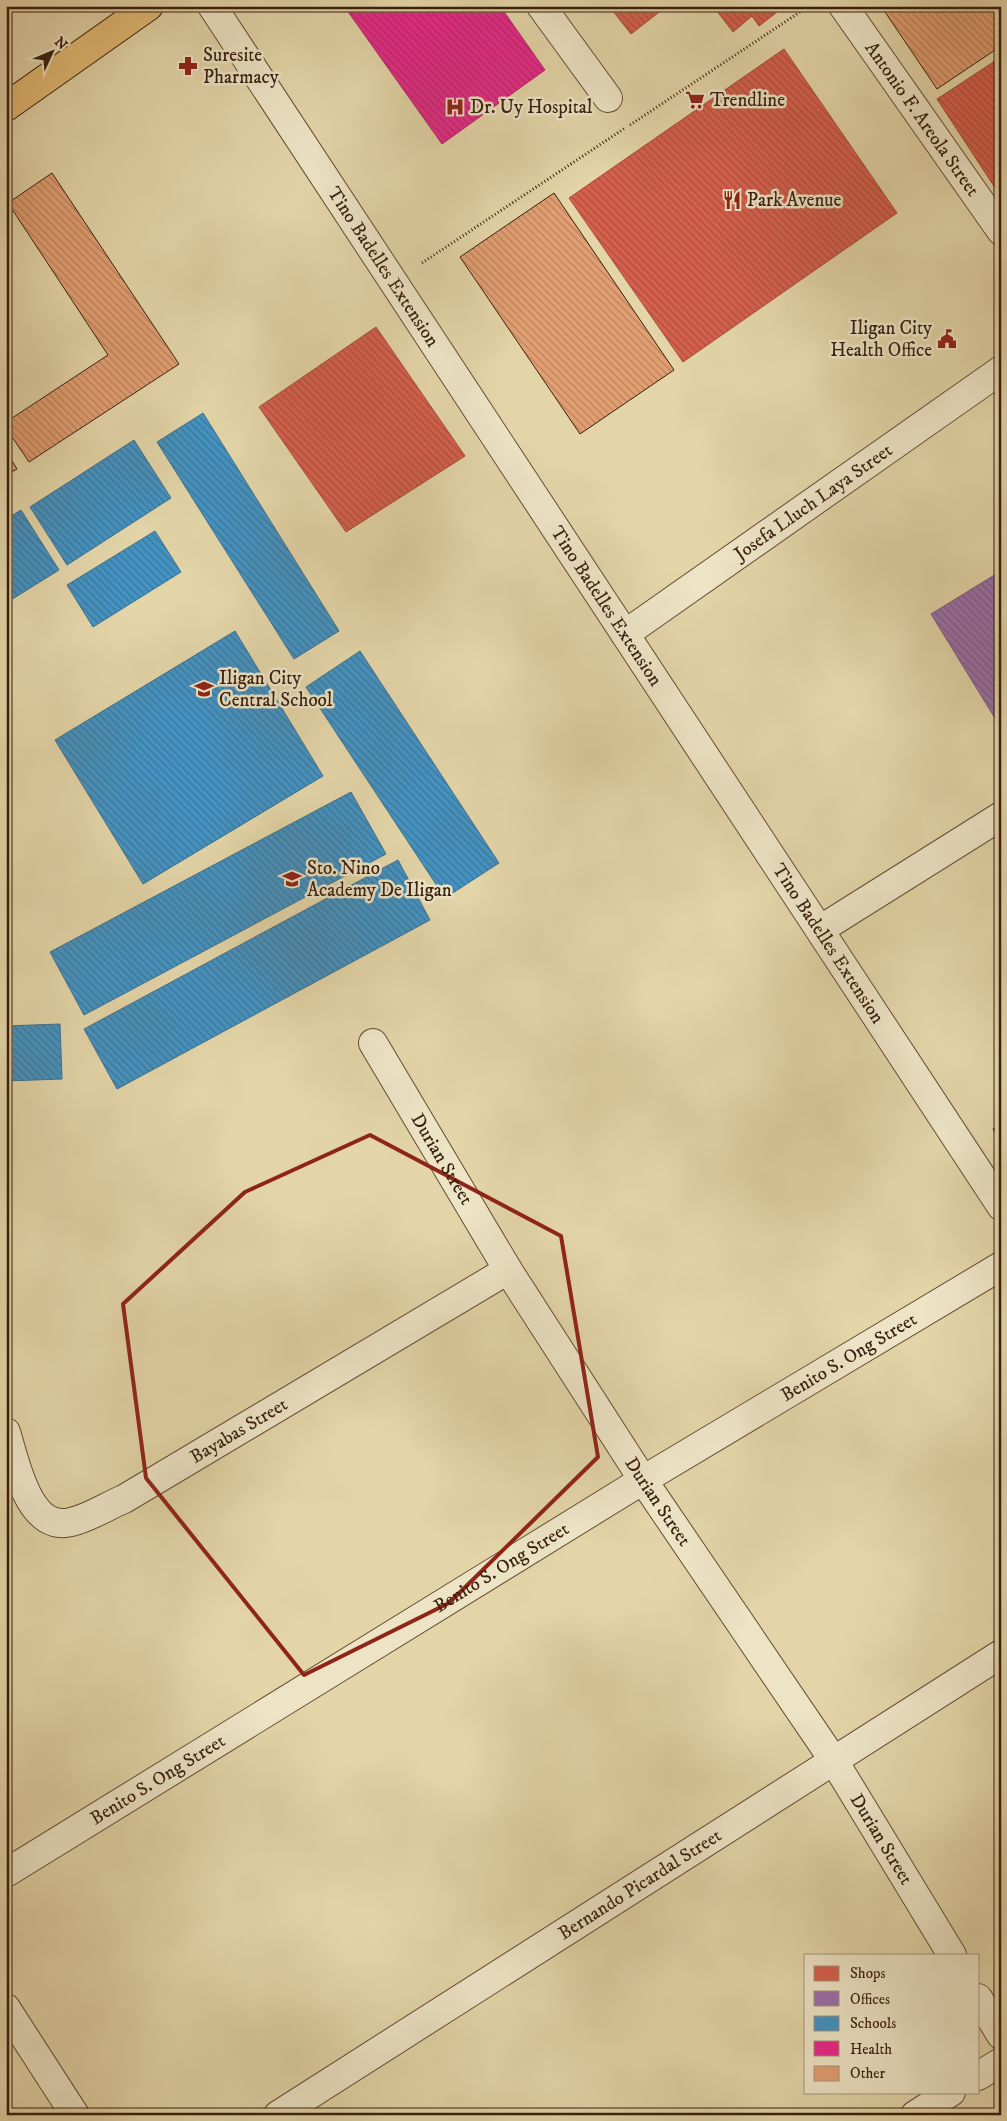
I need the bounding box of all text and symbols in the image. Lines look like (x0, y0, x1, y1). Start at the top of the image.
north arrow (28, 28, 78, 78)
text: N (50, 33, 71, 54)
street label: Antonio F. Areola Street (860, 37, 985, 201)
place label: Suresite Pharmacy (203, 44, 280, 89)
pharmacy icon: Suresite Pharmacy (177, 55, 199, 77)
supermarket icon: Trendline (684, 89, 706, 111)
place label: Trendline (710, 89, 785, 112)
hospital icon: Dr. Uy Hospital (444, 96, 466, 118)
place label: Dr. Uy Hospital (470, 96, 593, 119)
street label: Tino Badelles Extension (323, 182, 444, 351)
restaurant icon: Park Avenue (721, 189, 743, 211)
place label: Park Avenue (747, 189, 841, 212)
place label: Iligan City Health Office (830, 317, 933, 362)
public building icon: Iligan City Health Office (936, 328, 958, 350)
street label: Josefa Lluch Laya Street (728, 438, 897, 566)
street label: Tino Badelles Extension (546, 522, 667, 690)
place label: Iligan City Central School (219, 667, 333, 712)
school or university icon: Iligan City Central School (193, 678, 215, 700)
place label: Sto. Nino Academy De Iligan (307, 857, 452, 902)
street label: Tino Badelles Extension (768, 859, 889, 1028)
school or university icon: Sto. Nino Academy De Iligan (281, 868, 303, 890)
street label: Durian Street (406, 1109, 478, 1209)
street label: Benito S. Ong Street (776, 1308, 921, 1407)
street label: Bayabas Street (186, 1393, 292, 1469)
street label: Durian Street (620, 1453, 696, 1551)
street label: Benito S. Ong Street (430, 1517, 573, 1618)
street label: Benito S. Ong Street (86, 1729, 229, 1830)
street label: Durian Street (845, 1789, 918, 1889)
street label: Bernando Picardal Street (554, 1824, 726, 1945)
legend (804, 1954, 980, 2094)
text: Shops (850, 1964, 886, 1983)
text: Offices (850, 1990, 890, 2009)
text: Schools (850, 2014, 896, 2033)
text: Health (850, 2040, 892, 2059)
text: Other (850, 2064, 885, 2083)

